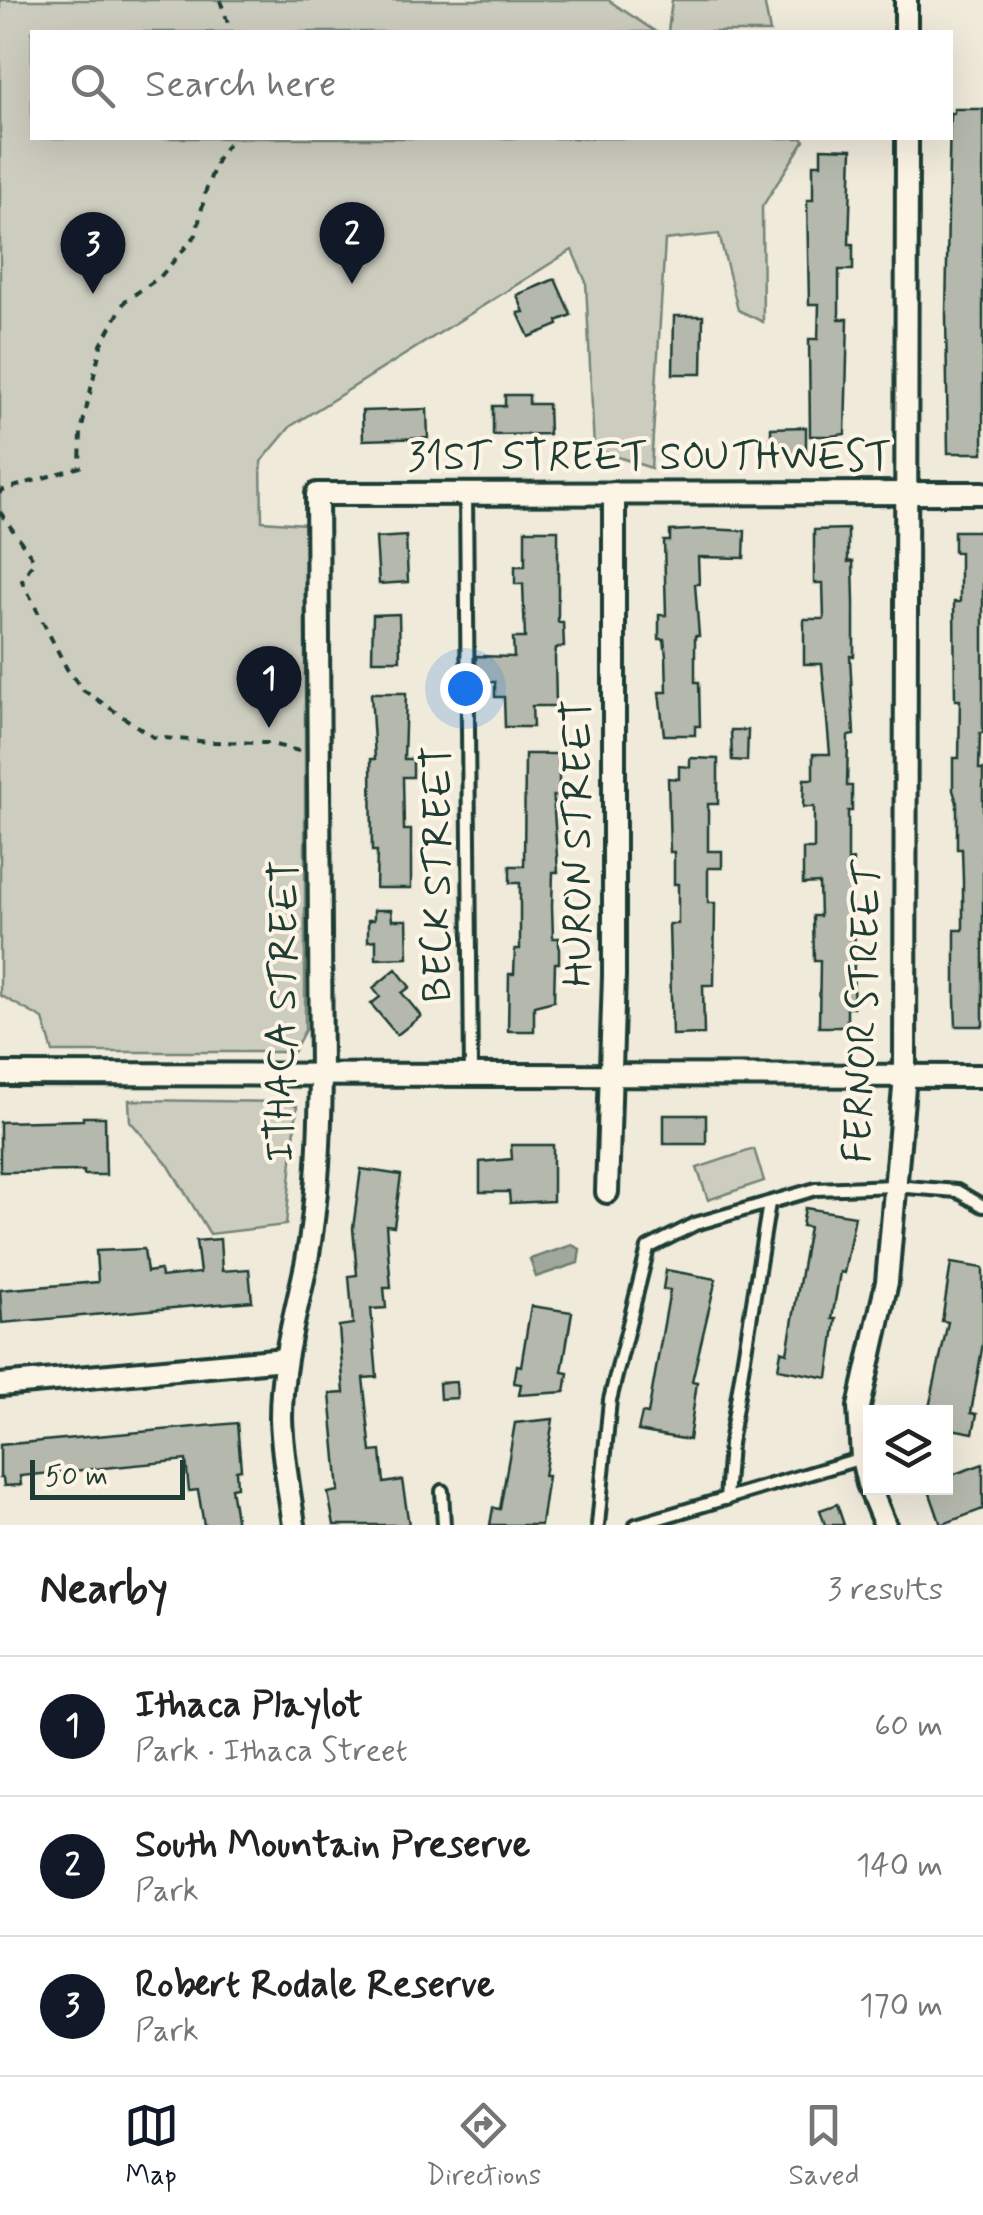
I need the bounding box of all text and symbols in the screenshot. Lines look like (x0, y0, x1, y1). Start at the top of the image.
search box (30, 30, 953, 140)
icon: search (65, 58, 120, 113)
text: Search here (145, 61, 336, 110)
pin: 2 (320, 202, 384, 284)
pin: 3 (61, 212, 126, 294)
street label: 31ST STREET SOUTHWEST (408, 432, 892, 484)
pin: 1 (236, 646, 302, 728)
your location (440, 663, 491, 714)
street label: HURON STREET (553, 699, 605, 987)
street label: BECK STREET (413, 746, 465, 1002)
street label: FERNOR STREET (833, 858, 895, 1164)
street label: ITHACA STREET (255, 859, 313, 1163)
map controls (863, 1405, 953, 1495)
button: layers (863, 1405, 953, 1495)
scale bar (30, 1455, 185, 1500)
text: 50 m (45, 1459, 108, 1496)
text: Nearby (40, 1563, 168, 1618)
text: 3 results (827, 1569, 943, 1611)
text: Ithaca Playlot (135, 1681, 363, 1730)
text: 1 (65, 1705, 80, 1747)
text: 60 m (874, 1705, 943, 1747)
text: Park · Ithaca Street (135, 1730, 408, 1772)
text: South Mountain Preserve (135, 1821, 530, 1870)
text: 2 (65, 1845, 80, 1887)
text: 140 m (856, 1845, 943, 1887)
text: Park (135, 1870, 199, 1912)
text: Robert Rodale Reserve (135, 1961, 495, 2010)
text: 3 (65, 1985, 80, 2027)
text: 170 m (859, 1985, 943, 2027)
text: Park (135, 2010, 199, 2052)
tab: Map (124, 2098, 179, 2195)
tab: Directions (426, 2098, 541, 2195)
tab: Saved (789, 2098, 859, 2195)

